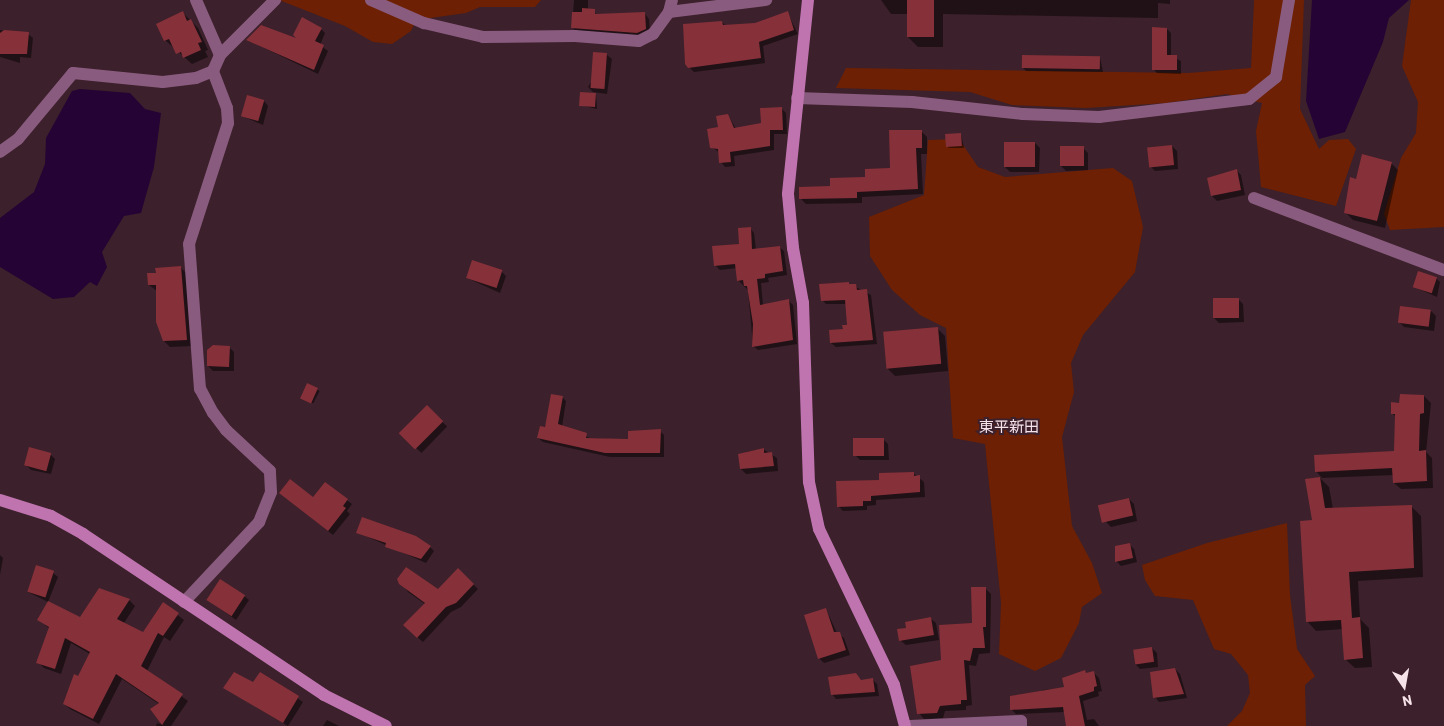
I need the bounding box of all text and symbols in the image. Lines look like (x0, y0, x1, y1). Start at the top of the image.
district label: 東平新田 (979, 418, 1039, 436)
north arrow (1379, 661, 1429, 711)
text: N (1401, 692, 1414, 710)

